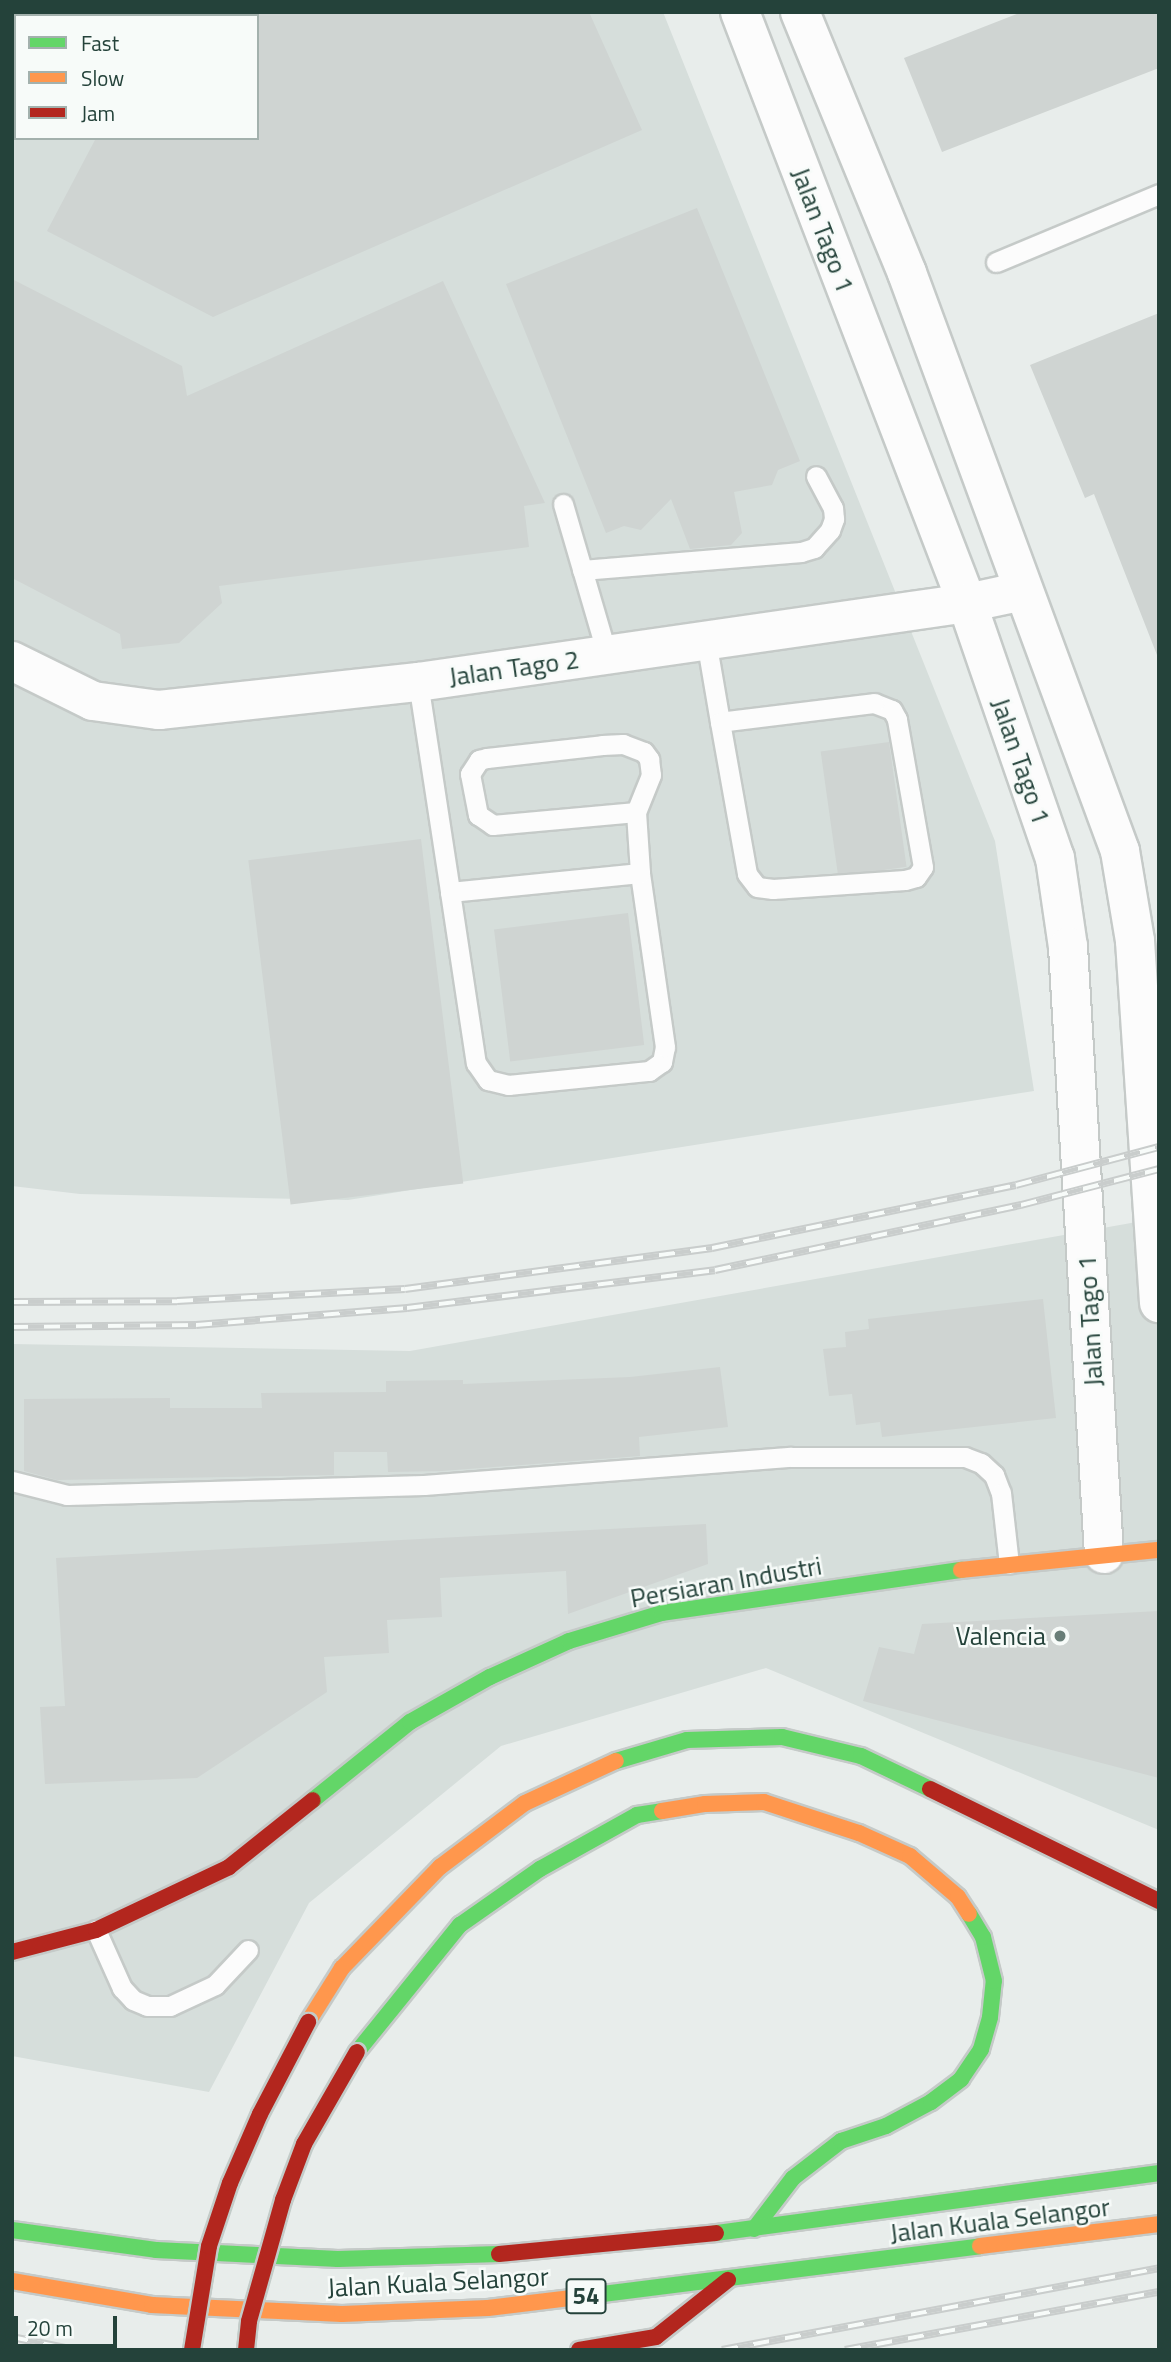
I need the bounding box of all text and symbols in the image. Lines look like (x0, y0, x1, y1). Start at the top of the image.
legend (14, 14, 259, 140)
text: Fast (81, 27, 119, 59)
text: Slow (81, 62, 124, 94)
text: Jam (81, 97, 115, 129)
street label: Jalan Tago 1 (785, 163, 861, 297)
street label: Jalan Tago 2 (447, 643, 581, 693)
street label: Jalan Tago 1 (985, 694, 1057, 828)
street label: Jalan Tago 1 (1071, 1255, 1109, 1387)
street label: Persiaran Industri (628, 1550, 824, 1614)
place label: Valencia (955, 1620, 1046, 1652)
marker: Valencia (1052, 1628, 1068, 1644)
street label: Jalan Kuala Selangor (888, 2191, 1112, 2249)
street label: Jalan Kuala Selangor (327, 2261, 549, 2303)
road number: 54 (565, 2276, 607, 2316)
scale bar (18, 2302, 121, 2346)
text: 20 m (27, 2312, 73, 2344)

